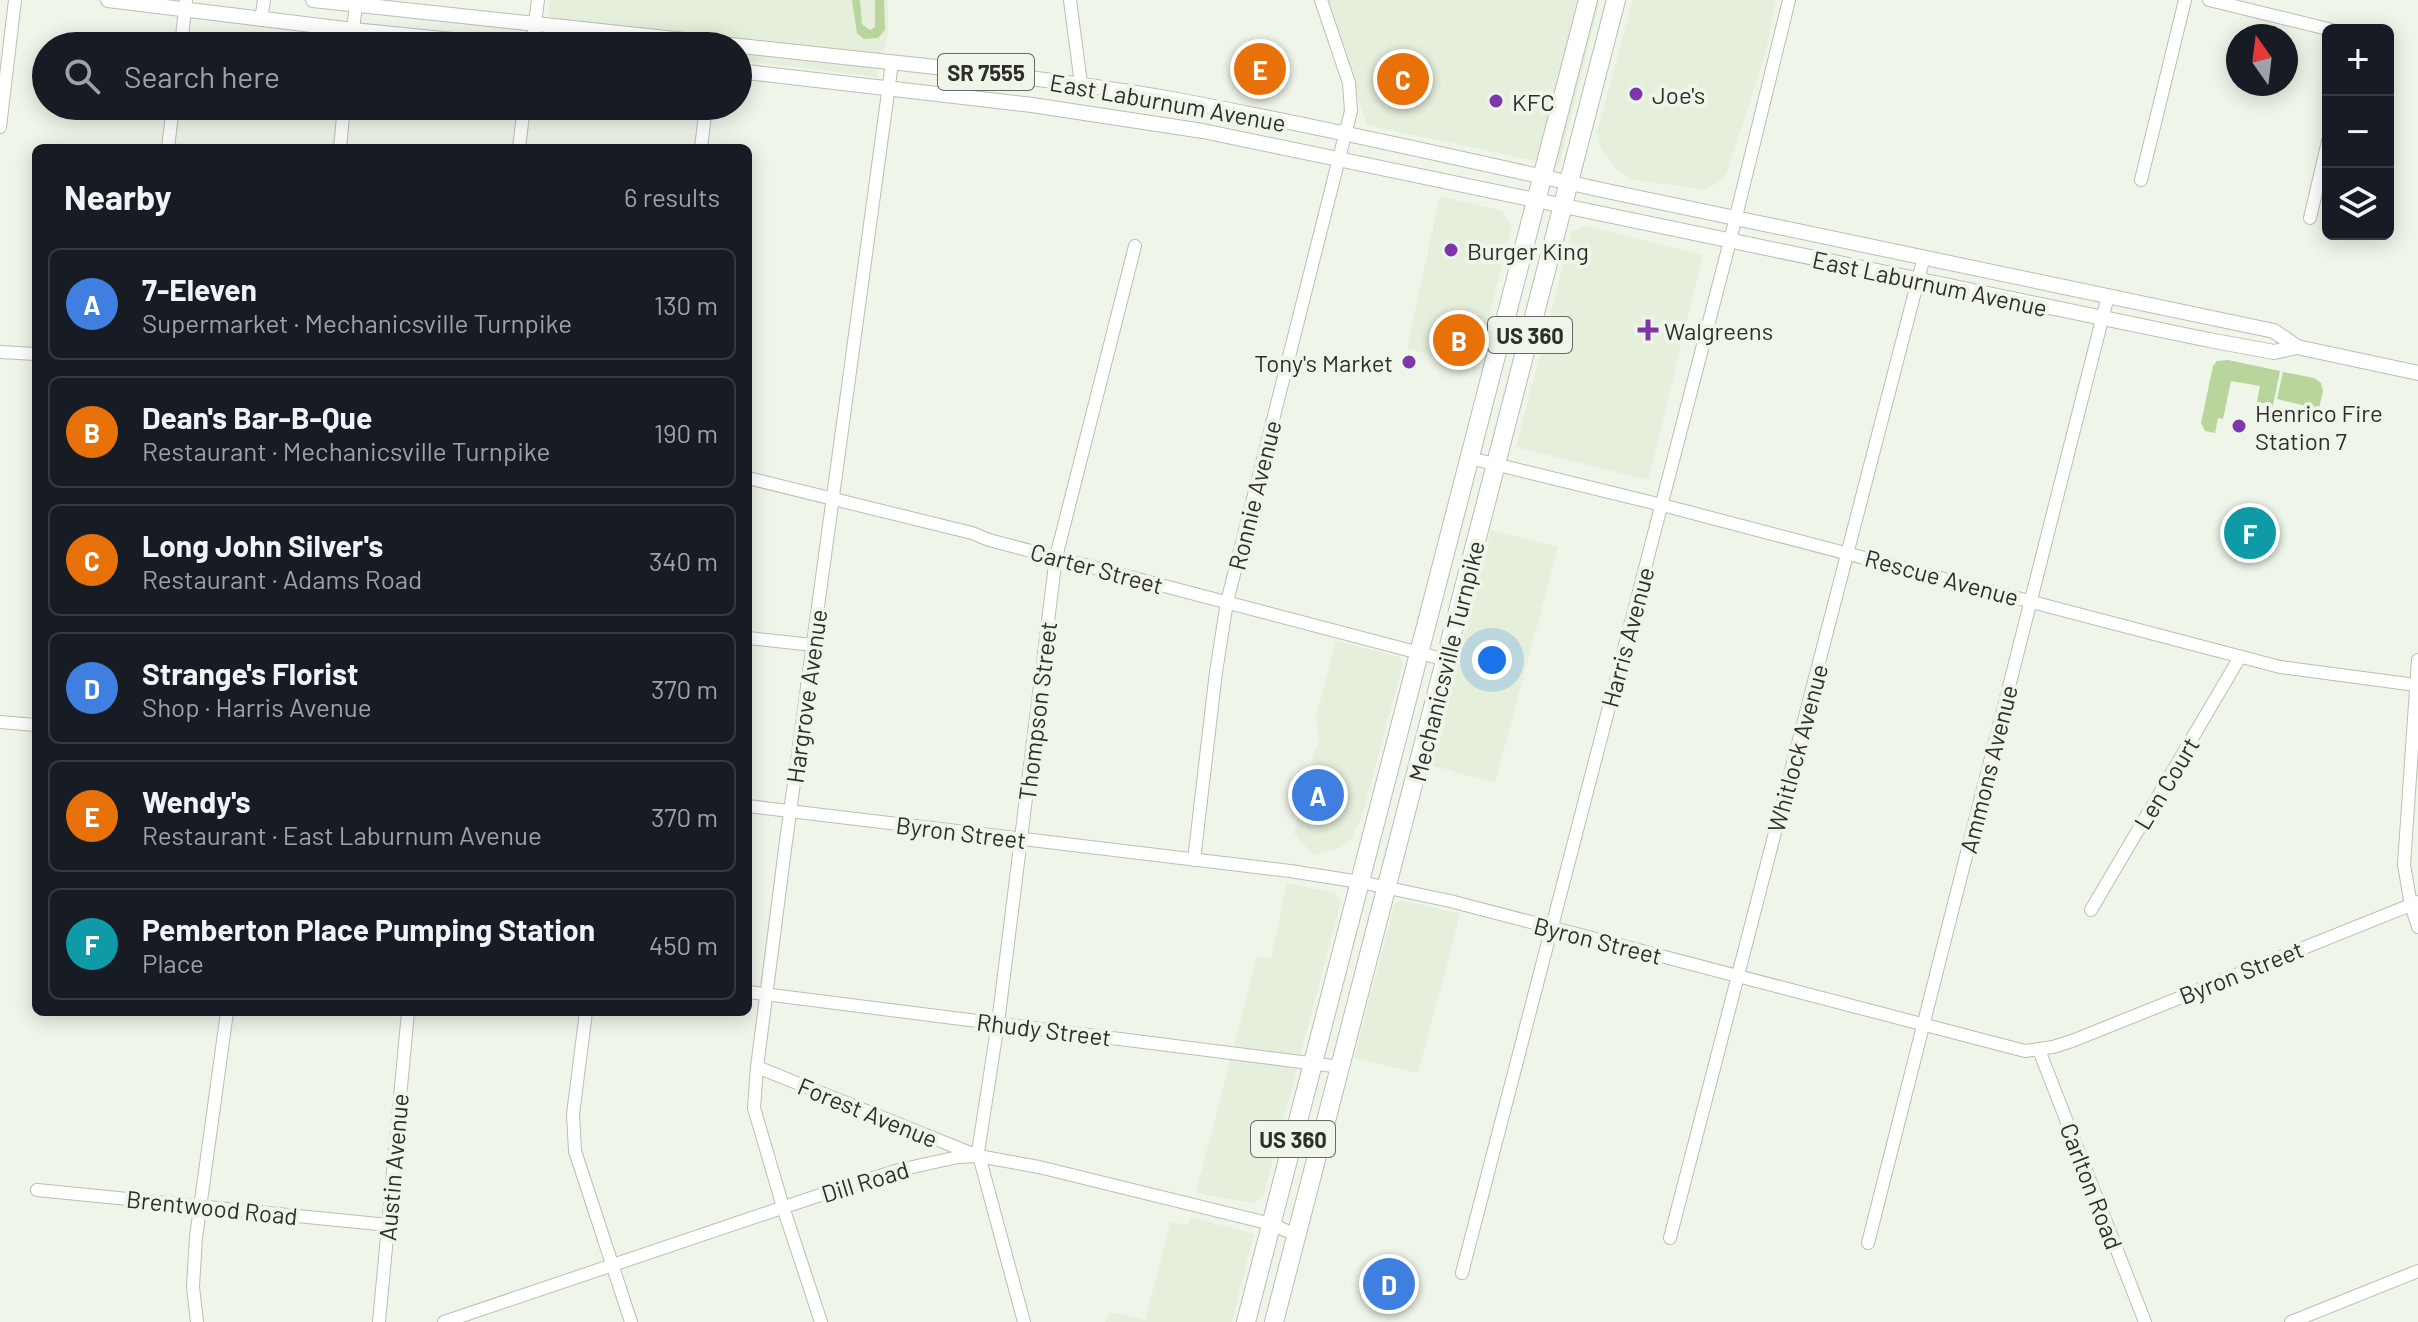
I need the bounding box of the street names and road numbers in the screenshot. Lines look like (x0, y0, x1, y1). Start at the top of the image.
road number: SR 7555 (938, 54, 1034, 90)
street label: East Laburnum Avenue (1048, 67, 1288, 137)
street label: East Laburnum Avenue (1810, 244, 2050, 322)
road number: US 360 (1488, 317, 1572, 353)
street label: Ronnie Avenue (1221, 417, 1287, 573)
street label: Carter Street (1028, 536, 1166, 600)
street label: Mechanicsville Turnpike (1402, 538, 1490, 784)
street label: Rescue Avenue (1862, 543, 2022, 611)
street label: Harris Avenue (1594, 564, 1660, 710)
street label: Hargrove Avenue (779, 607, 833, 785)
street label: Thompson Street (1012, 620, 1062, 802)
street label: Whitlock Avenue (1761, 661, 1833, 835)
street label: Ammons Avenue (1953, 682, 2023, 856)
street label: Len Court (2127, 732, 2205, 834)
street label: Byron Street (894, 810, 1028, 854)
street label: Byron Street (1531, 910, 1665, 970)
street label: Byron Street (2175, 934, 2307, 1010)
street label: Rhudy Street (975, 1006, 1113, 1052)
street label: Forest Avenue (794, 1071, 942, 1153)
street label: Austin Avenue (372, 1092, 414, 1242)
street label: Carlton Road (2055, 1119, 2129, 1253)
road number: US 360 (1251, 1121, 1335, 1157)
street label: Dill Road (818, 1154, 912, 1208)
street label: Brentwood Road (125, 1184, 299, 1230)

